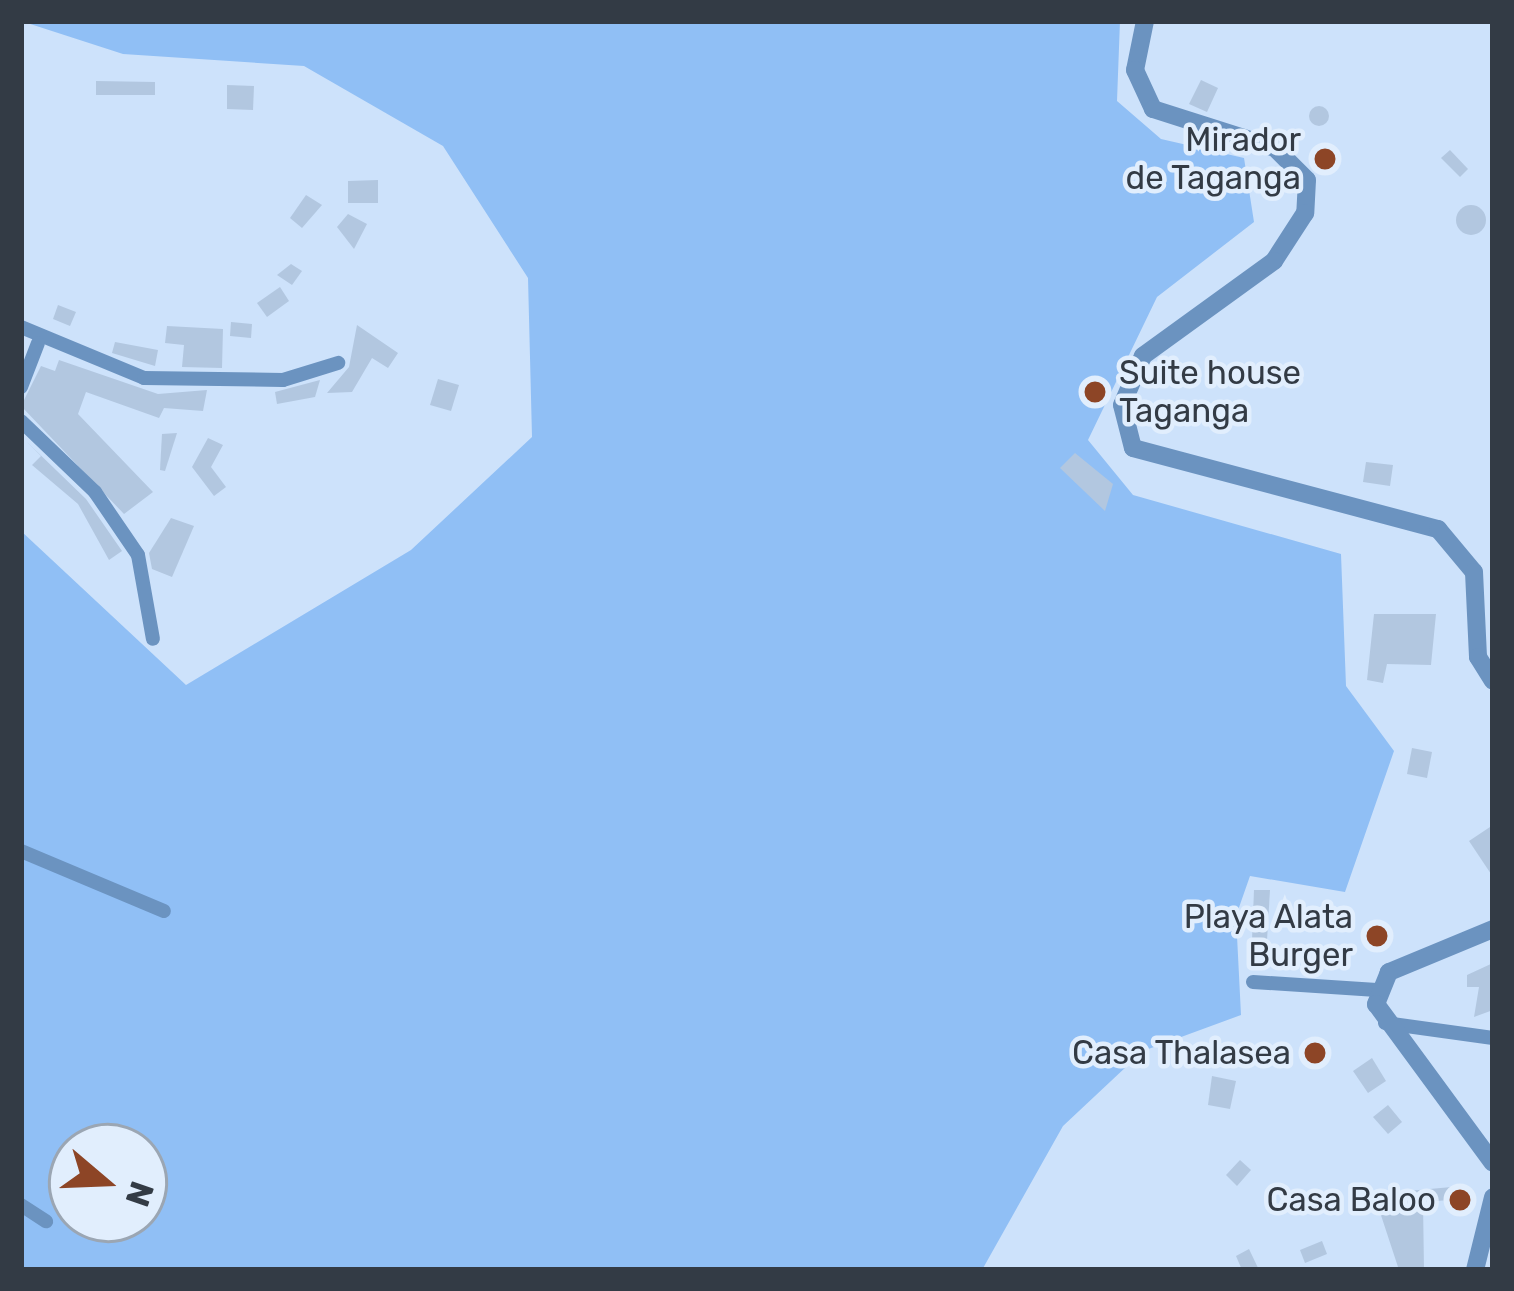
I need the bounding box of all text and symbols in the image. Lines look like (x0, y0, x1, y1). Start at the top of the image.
place label: Mirador de Taganga (1125, 120, 1301, 198)
marker: Mirador de Taganga (1312, 146, 1338, 172)
place label: Suite house Taganga (1119, 353, 1301, 431)
marker: Suite house Taganga (1082, 379, 1108, 405)
place label: Playa Alata Burger (1183, 897, 1353, 975)
marker: Playa Alata Burger (1364, 923, 1390, 949)
place label: Casa Thalasea (1071, 1033, 1291, 1073)
marker: Casa Thalasea (1302, 1040, 1328, 1066)
north arrow (48, 1123, 168, 1243)
text: N (117, 1176, 162, 1211)
place label: Casa Baloo (1267, 1180, 1436, 1220)
marker: Casa Baloo (1447, 1187, 1473, 1213)

